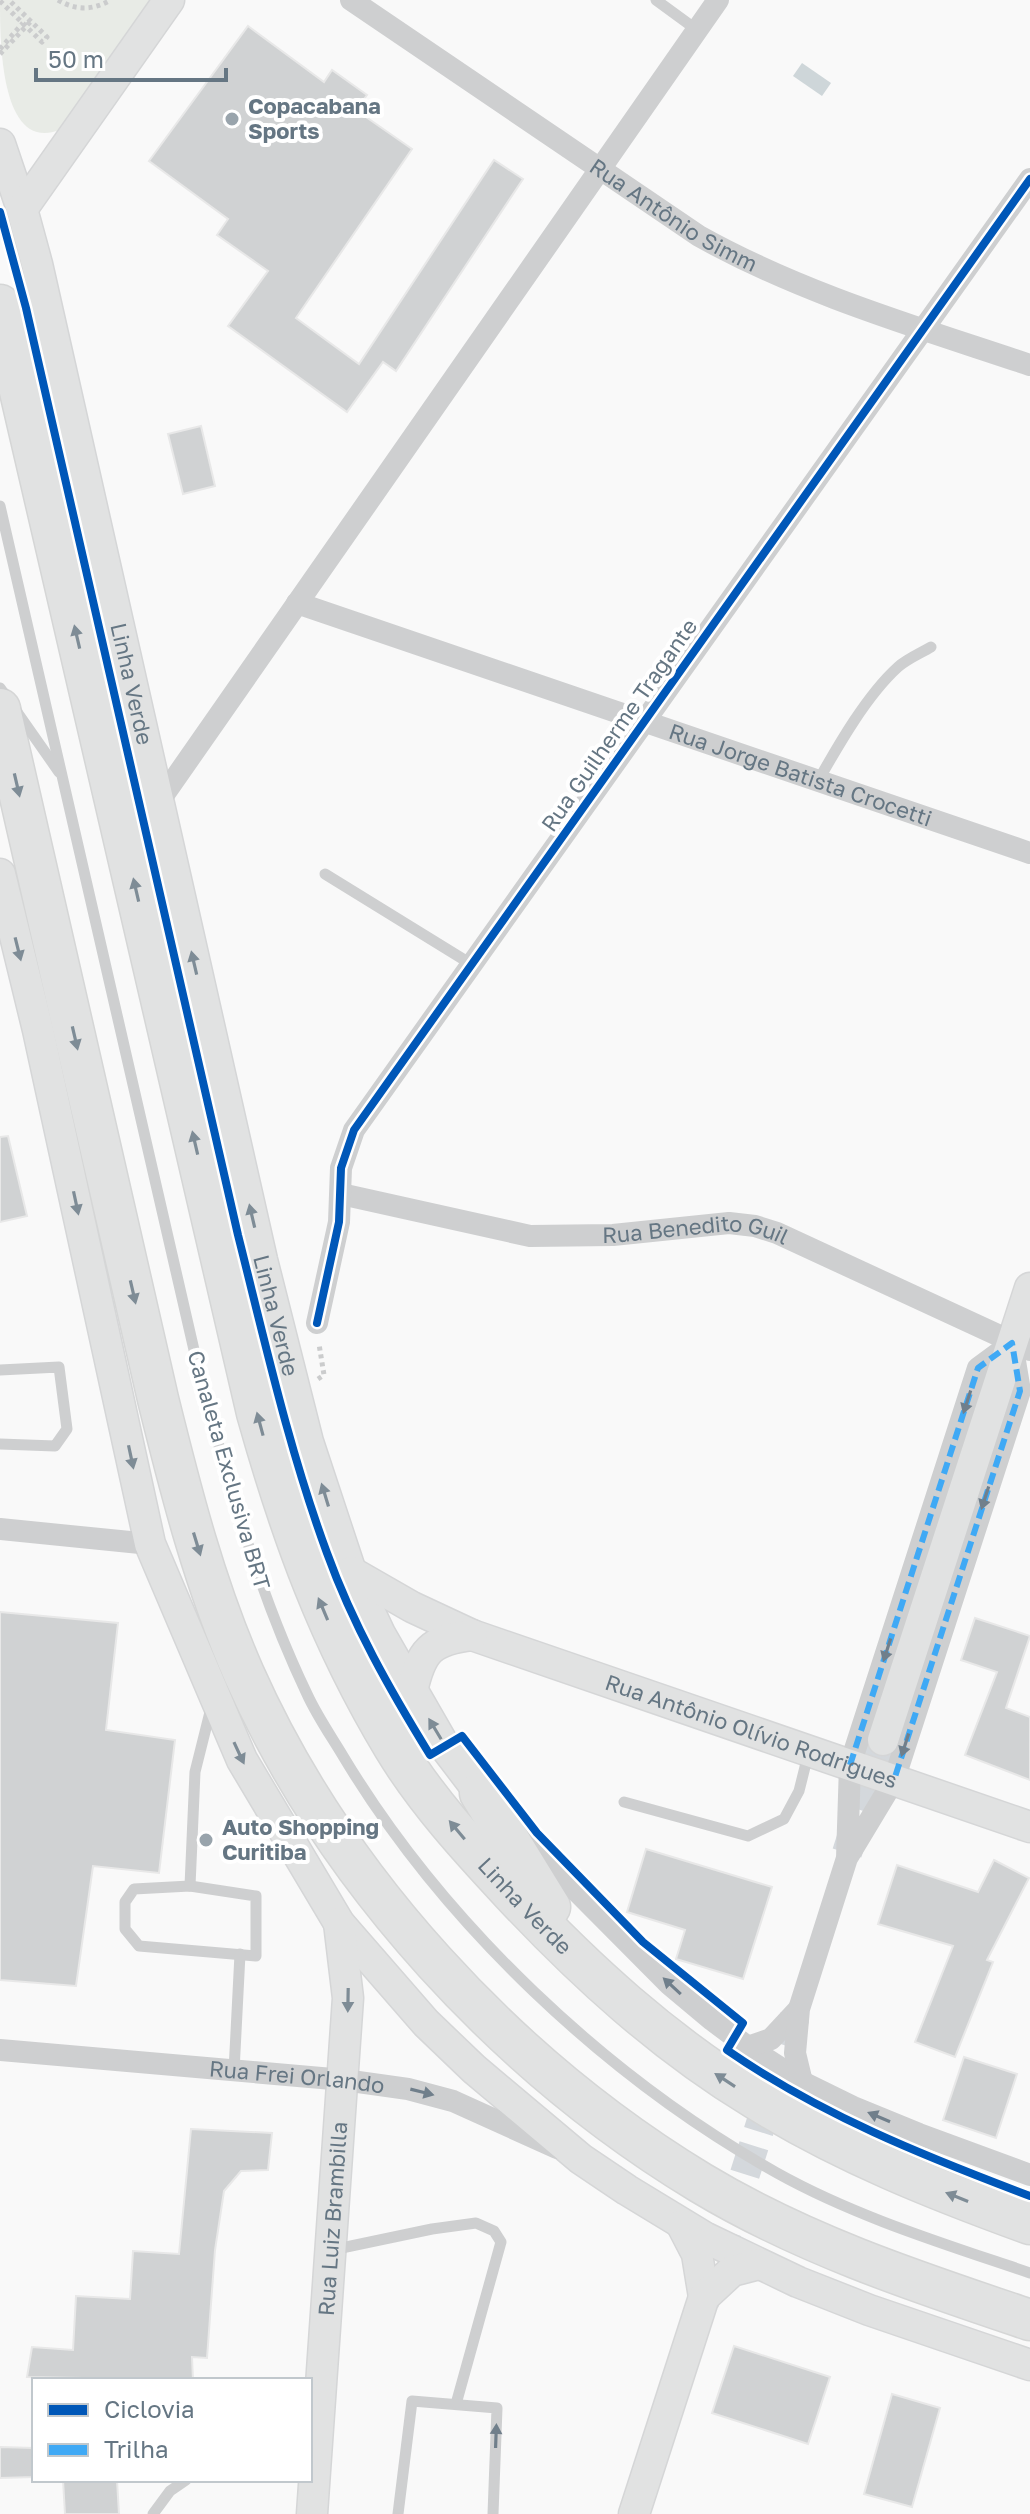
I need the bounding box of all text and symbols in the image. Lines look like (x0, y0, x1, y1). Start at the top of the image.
scale bar (36, 32, 226, 82)
text: 50 m (48, 44, 104, 73)
place label: Copacabana Sports (248, 92, 381, 144)
marker: Copacabana Sports (223, 110, 241, 128)
street label: Rua Antônio Simm (585, 152, 762, 277)
street label: Rua Guilherme Tragante (535, 613, 702, 836)
street label: Linha Verde (105, 620, 159, 747)
one-way arrow (70, 624, 83, 649)
street label: Rua Jorge Batista Crocetti (666, 717, 936, 832)
one-way arrow (12, 772, 24, 797)
one-way arrow (129, 877, 142, 902)
one-way arrow (13, 937, 25, 962)
one-way arrow (187, 950, 200, 975)
one-way arrow (69, 1026, 82, 1051)
one-way arrow (188, 1131, 200, 1156)
one-way arrow (70, 1191, 83, 1216)
one-way arrow (245, 1203, 258, 1228)
street label: Rua Benedito Guil (602, 1209, 793, 1250)
street label: Linha Verde (248, 1252, 305, 1379)
one-way arrow (127, 1279, 140, 1304)
street label: Canaleta Exclusiva BRT (182, 1347, 277, 1593)
one-way arrow (961, 1391, 973, 1415)
one-way arrow (254, 1411, 266, 1436)
one-way arrow (125, 1445, 138, 1470)
one-way arrow (318, 1482, 330, 1506)
one-way arrow (979, 1487, 991, 1511)
one-way arrow (191, 1532, 204, 1556)
one-way arrow (316, 1597, 329, 1621)
one-way arrow (881, 1638, 893, 1662)
street label: Rua Antônio Olívio Rodrigues (602, 1668, 901, 1793)
one-way arrow (428, 1718, 442, 1740)
one-way arrow (898, 1734, 910, 1758)
one-way arrow (233, 1741, 246, 1764)
place label: Auto Shopping Curitiba (222, 1813, 379, 1865)
one-way arrow (449, 1821, 466, 1841)
marker: Auto Shopping Curitiba (197, 1831, 215, 1849)
street label: Linha Verde (473, 1851, 578, 1960)
one-way arrow (663, 1978, 682, 1996)
one-way arrow (342, 1988, 354, 2013)
street label: Rua Frei Orlando (208, 2054, 386, 2099)
one-way arrow (715, 2072, 736, 2087)
one-way arrow (409, 2086, 434, 2099)
one-way arrow (867, 2111, 890, 2124)
street label: Rua Luiz Brambilla (312, 2121, 352, 2317)
one-way arrow (945, 2190, 969, 2203)
legend (32, 2378, 312, 2482)
text: Ciclovia (104, 2394, 195, 2423)
one-way arrow (489, 2423, 502, 2448)
text: Trilha (104, 2434, 169, 2463)

